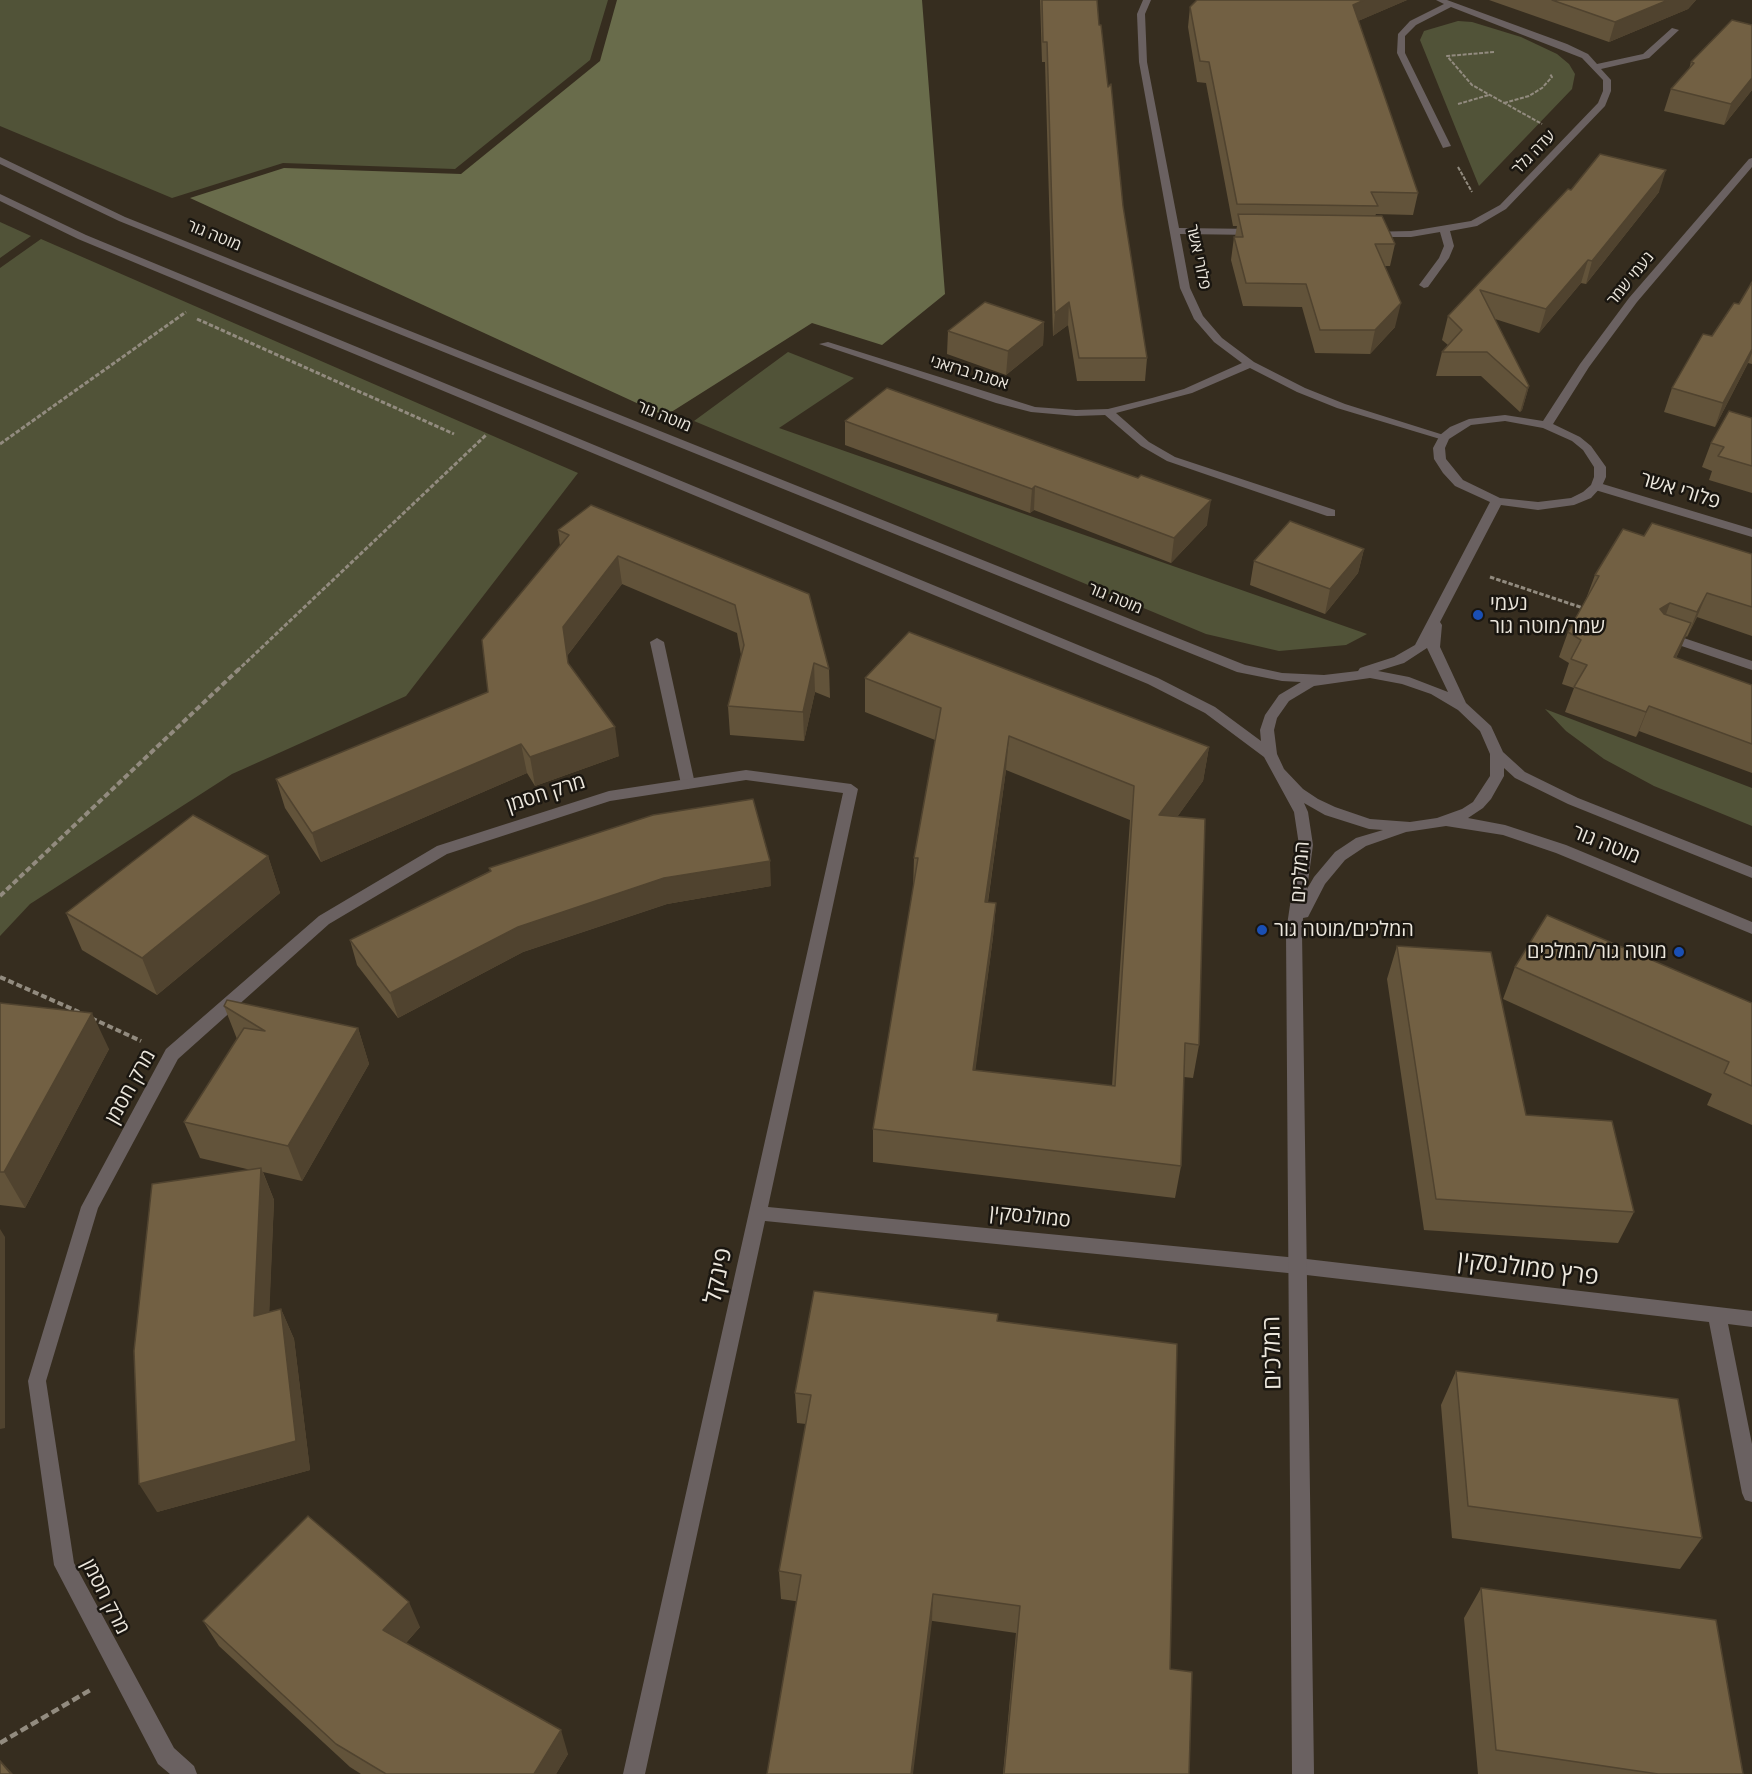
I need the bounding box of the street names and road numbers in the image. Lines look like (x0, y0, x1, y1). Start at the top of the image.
street label: עדה גלר (1508, 127, 1560, 179)
street label: מוטה גור (184, 216, 244, 256)
street label: פלורי אשר (1182, 223, 1214, 291)
street label: נעמי שמר (1604, 248, 1658, 310)
street label: אסנת ברזאני (927, 352, 1011, 394)
street label: מוטה גור (634, 397, 694, 437)
street label: פלורי אשר (1637, 467, 1723, 515)
street label: מוטה גור (1085, 579, 1145, 619)
street label: מרק חסמן (504, 770, 588, 818)
street label: מוטה גור (1569, 821, 1643, 869)
street label: המלכים (1287, 840, 1315, 904)
street label: מרק חסמן (101, 1046, 161, 1128)
street label: סמולנסקין (988, 1201, 1072, 1233)
street label: פינקל (699, 1245, 739, 1307)
street label: פרץ סמולנסקין (1456, 1246, 1600, 1292)
street label: המלכים (1258, 1316, 1288, 1390)
street label: מרק חסמן (76, 1555, 134, 1639)

